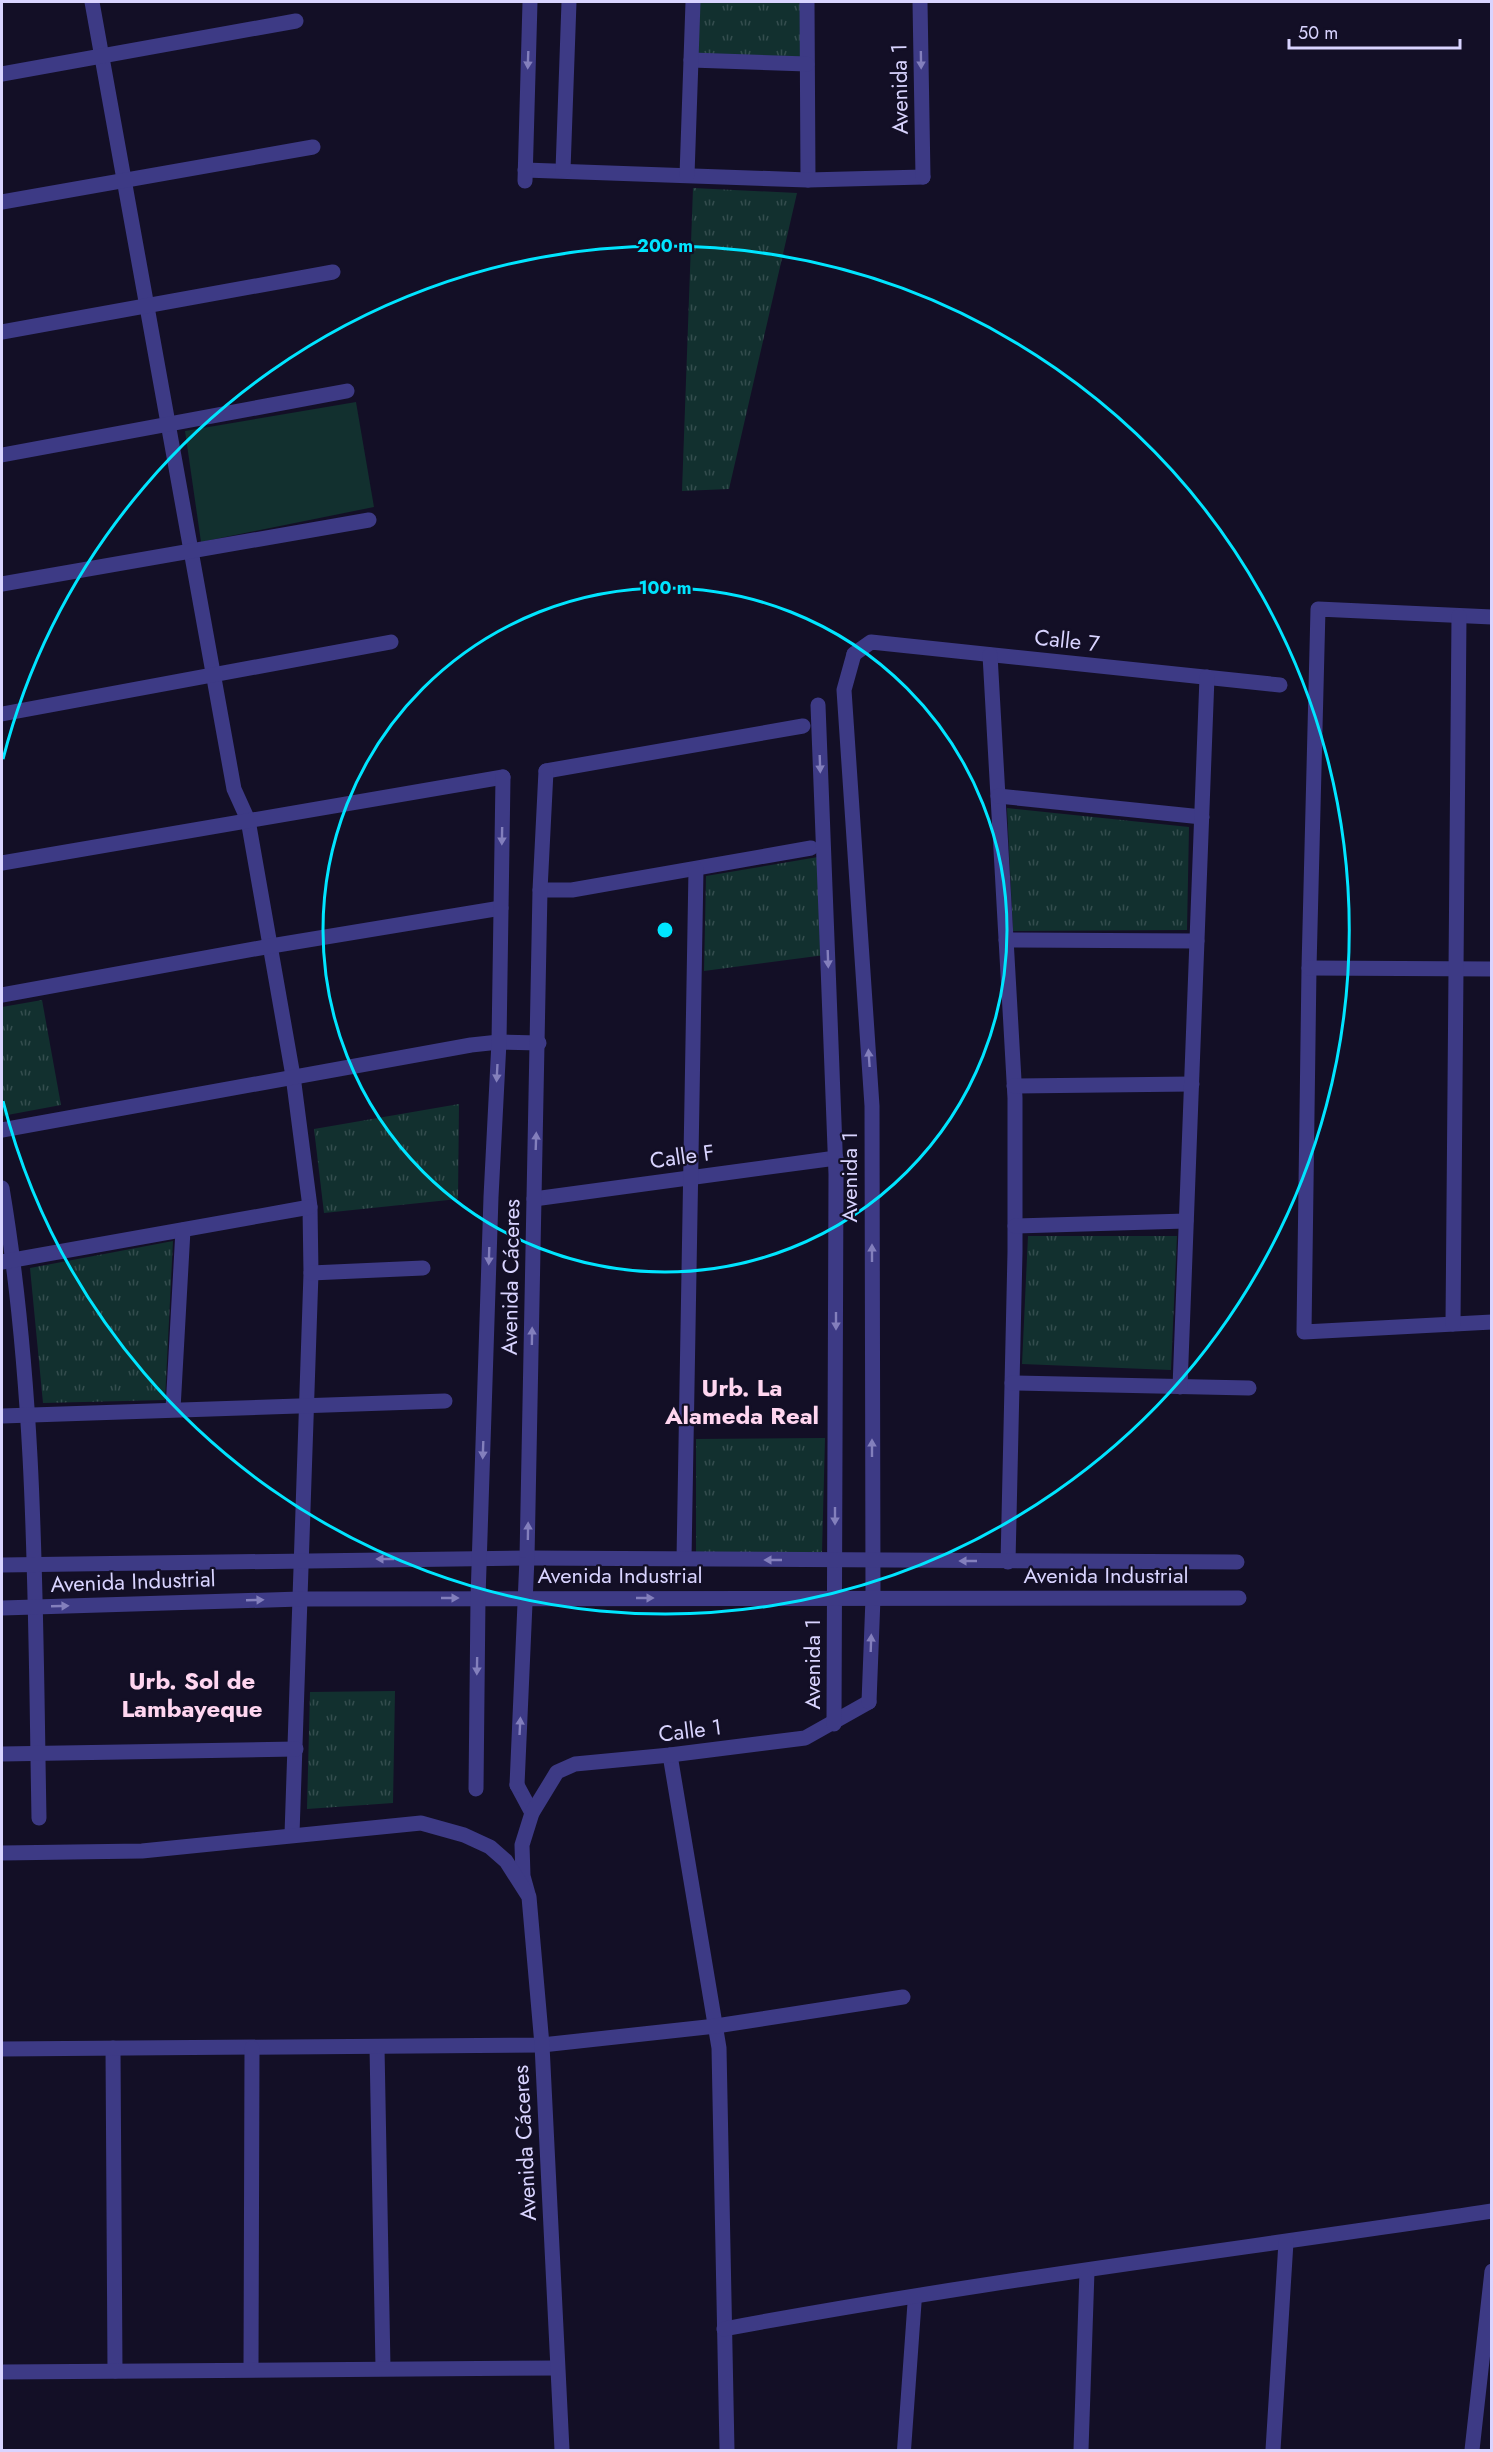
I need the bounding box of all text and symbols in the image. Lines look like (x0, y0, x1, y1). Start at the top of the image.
scale bar (1289, 12, 1460, 50)
text: 50 m (1298, 20, 1338, 46)
street label: Avenida 1 (882, 43, 916, 135)
one-way arrow (524, 50, 533, 69)
one-way arrow (916, 50, 926, 69)
text: 200 m (637, 233, 693, 259)
text: 100 m (638, 575, 692, 601)
street label: Calle 7 (1033, 621, 1102, 659)
one-way arrow (815, 754, 825, 773)
one-way arrow (497, 826, 507, 845)
centre of rings (655, 920, 675, 940)
one-way arrow (823, 949, 832, 968)
one-way arrow (864, 1049, 874, 1068)
one-way arrow (493, 1063, 502, 1082)
one-way arrow (531, 1132, 541, 1151)
street label: Avenida 1 (833, 1132, 865, 1223)
street label: Calle F (648, 1136, 716, 1176)
street label: Avenida Cáceres (493, 1199, 527, 1355)
one-way arrow (867, 1244, 877, 1263)
one-way arrow (485, 1246, 494, 1265)
one-way arrow (831, 1312, 841, 1331)
one-way arrow (527, 1327, 536, 1346)
district label: Urb. La Alameda Real (664, 1370, 819, 1433)
one-way arrow (867, 1439, 877, 1458)
one-way arrow (479, 1441, 488, 1460)
one-way arrow (830, 1507, 840, 1526)
one-way arrow (523, 1522, 532, 1541)
one-way arrow (375, 1554, 394, 1564)
one-way arrow (764, 1555, 783, 1565)
one-way arrow (959, 1556, 978, 1566)
street label: Avenida Industrial (537, 1559, 703, 1591)
street label: Avenida Industrial (1023, 1559, 1189, 1591)
street label: Avenida Industrial (50, 1562, 216, 1600)
one-way arrow (440, 1593, 459, 1603)
one-way arrow (635, 1593, 654, 1603)
one-way arrow (245, 1596, 264, 1605)
one-way arrow (50, 1601, 69, 1611)
street label: Avenida 1 (796, 1619, 828, 1710)
one-way arrow (867, 1634, 876, 1653)
one-way arrow (473, 1657, 482, 1676)
district label: Urb. Sol de Lambayeque (121, 1663, 263, 1726)
street label: Calle 1 (656, 1710, 724, 1750)
one-way arrow (515, 1717, 524, 1736)
street label: Avenida Cáceres (504, 2064, 544, 2222)

